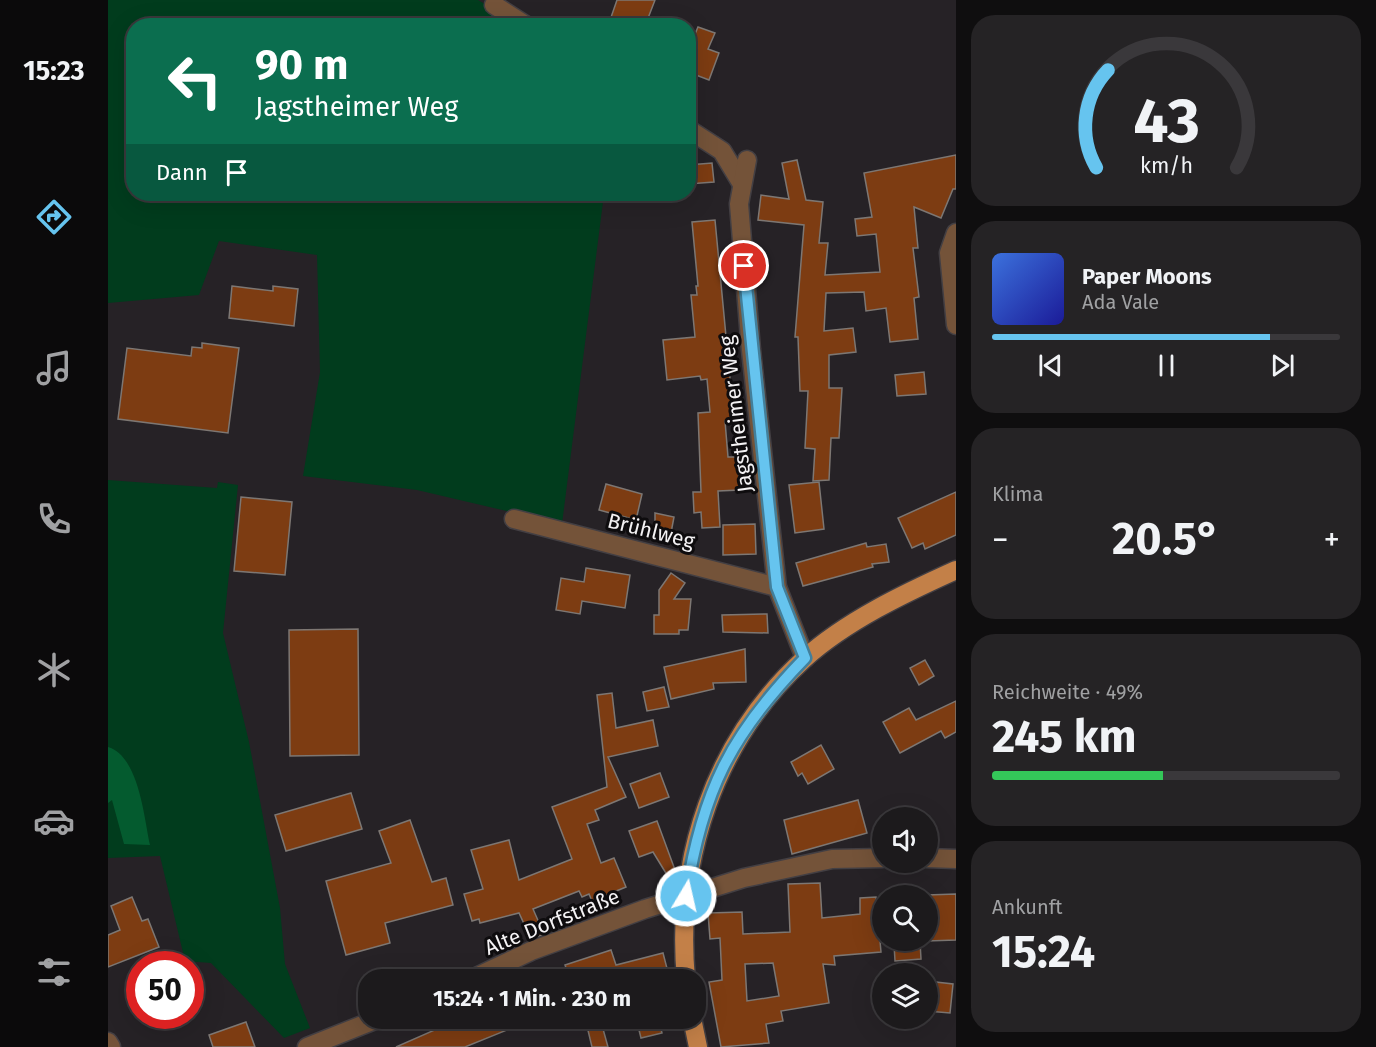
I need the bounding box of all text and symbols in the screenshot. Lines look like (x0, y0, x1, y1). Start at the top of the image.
text: 90 m (255, 40, 349, 90)
icon: left (156, 42, 234, 120)
text: 15:23 (23, 55, 85, 87)
text: 43 (1133, 84, 1199, 159)
text: Jagstheimer Weg (255, 91, 458, 123)
text: km/h (1139, 153, 1193, 179)
icon: arrive (220, 156, 253, 189)
text: Dann (156, 159, 208, 186)
icon: directions (33, 196, 75, 238)
pin (718, 240, 769, 291)
icon: arrive (727, 249, 760, 282)
text: Paper Moons (1082, 263, 1212, 290)
text: Ada Vale (1082, 290, 1159, 314)
street label: Jagstheimer Weg (713, 334, 759, 494)
icon: music (33, 347, 75, 389)
icon: previous (1034, 349, 1067, 382)
icon: pause (1150, 349, 1183, 382)
icon: next (1266, 349, 1299, 382)
text: Klima (992, 482, 1043, 506)
icon: phone (33, 498, 75, 540)
street label: Brühlweg (605, 508, 697, 554)
text: 20.5° (1112, 512, 1220, 566)
text: − (992, 520, 1009, 560)
text: + (1324, 520, 1340, 560)
icon: climate (33, 649, 75, 691)
text: Reichweite · 49% (992, 680, 1143, 704)
text: 245 km (992, 710, 1137, 764)
icon: car (33, 800, 75, 842)
map controls (872, 807, 938, 1029)
button: sound (872, 807, 938, 873)
position arrow (654, 864, 718, 928)
street label: Alte Dorfstraße (481, 883, 623, 961)
button: search (872, 885, 938, 951)
text: Ankunft (992, 895, 1063, 919)
text: 15:24 (992, 925, 1095, 979)
icon: filters (33, 951, 75, 993)
speed limit sign: 50 (126, 951, 204, 1029)
button: layers (872, 963, 938, 1029)
text: 15:24 · 1 Min. · 230 m (433, 985, 631, 1012)

